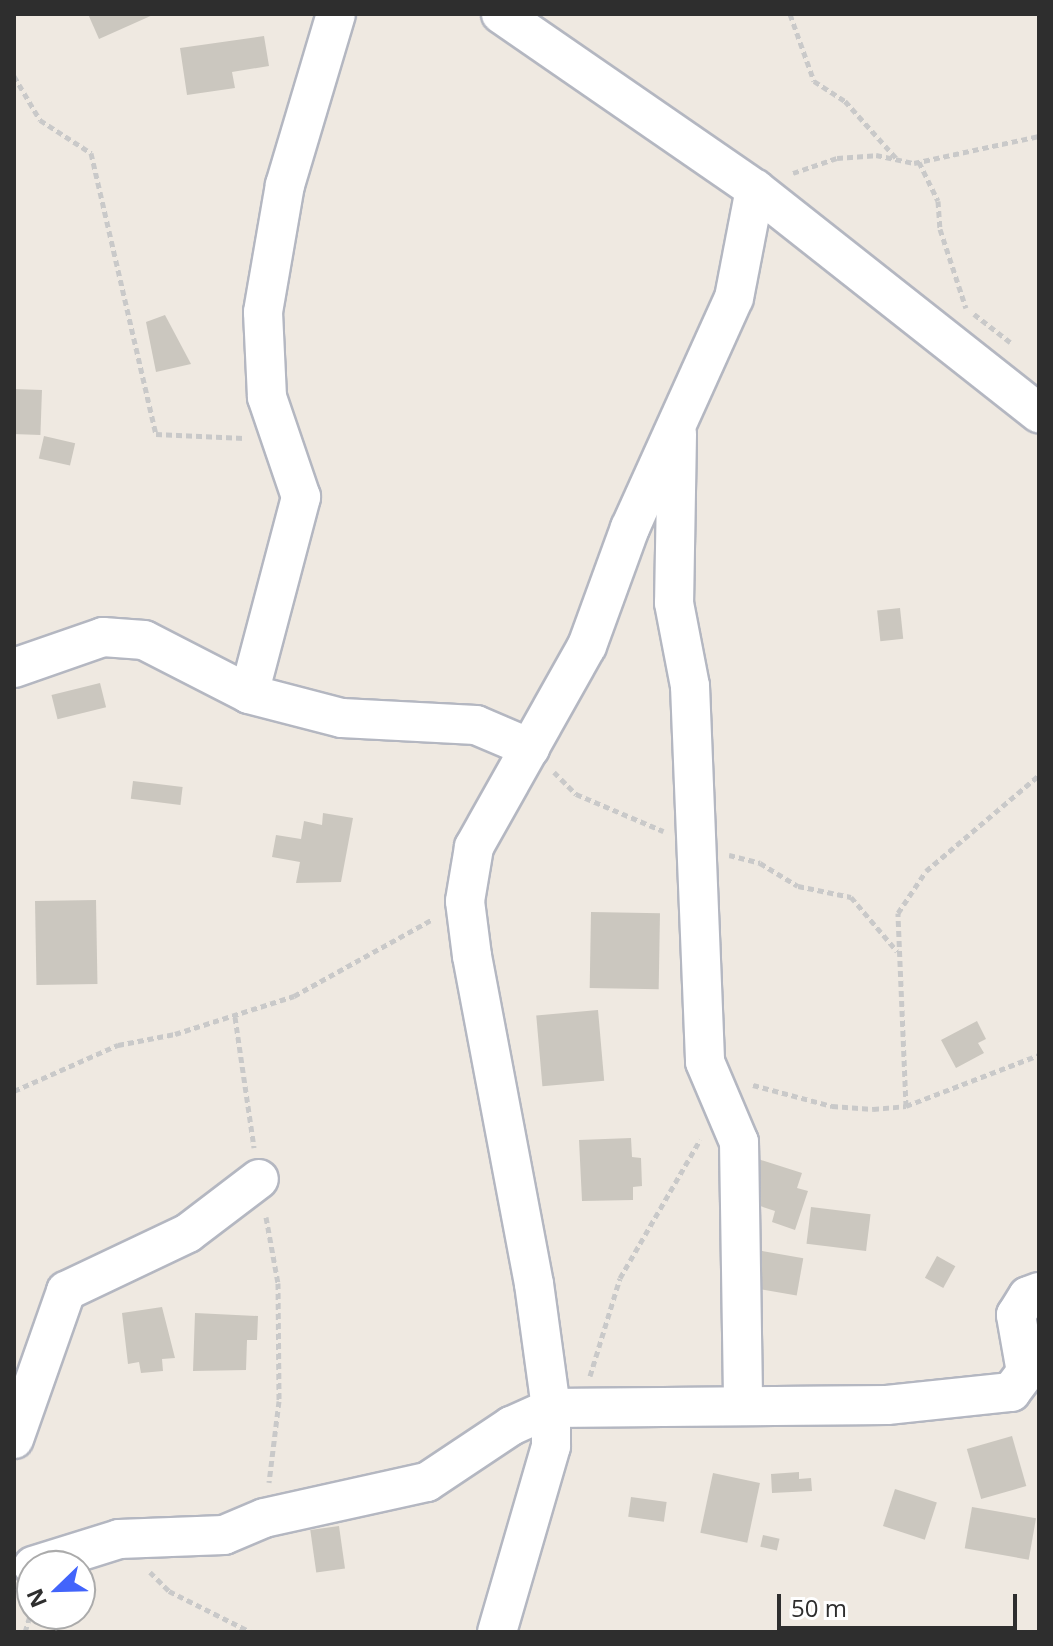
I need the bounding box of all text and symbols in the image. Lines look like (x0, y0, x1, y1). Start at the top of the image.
north arrow (16, 1550, 96, 1630)
scale bar (781, 1578, 1021, 1628)
text: N (18, 1585, 53, 1613)
text: 50 m (791, 1591, 847, 1624)

